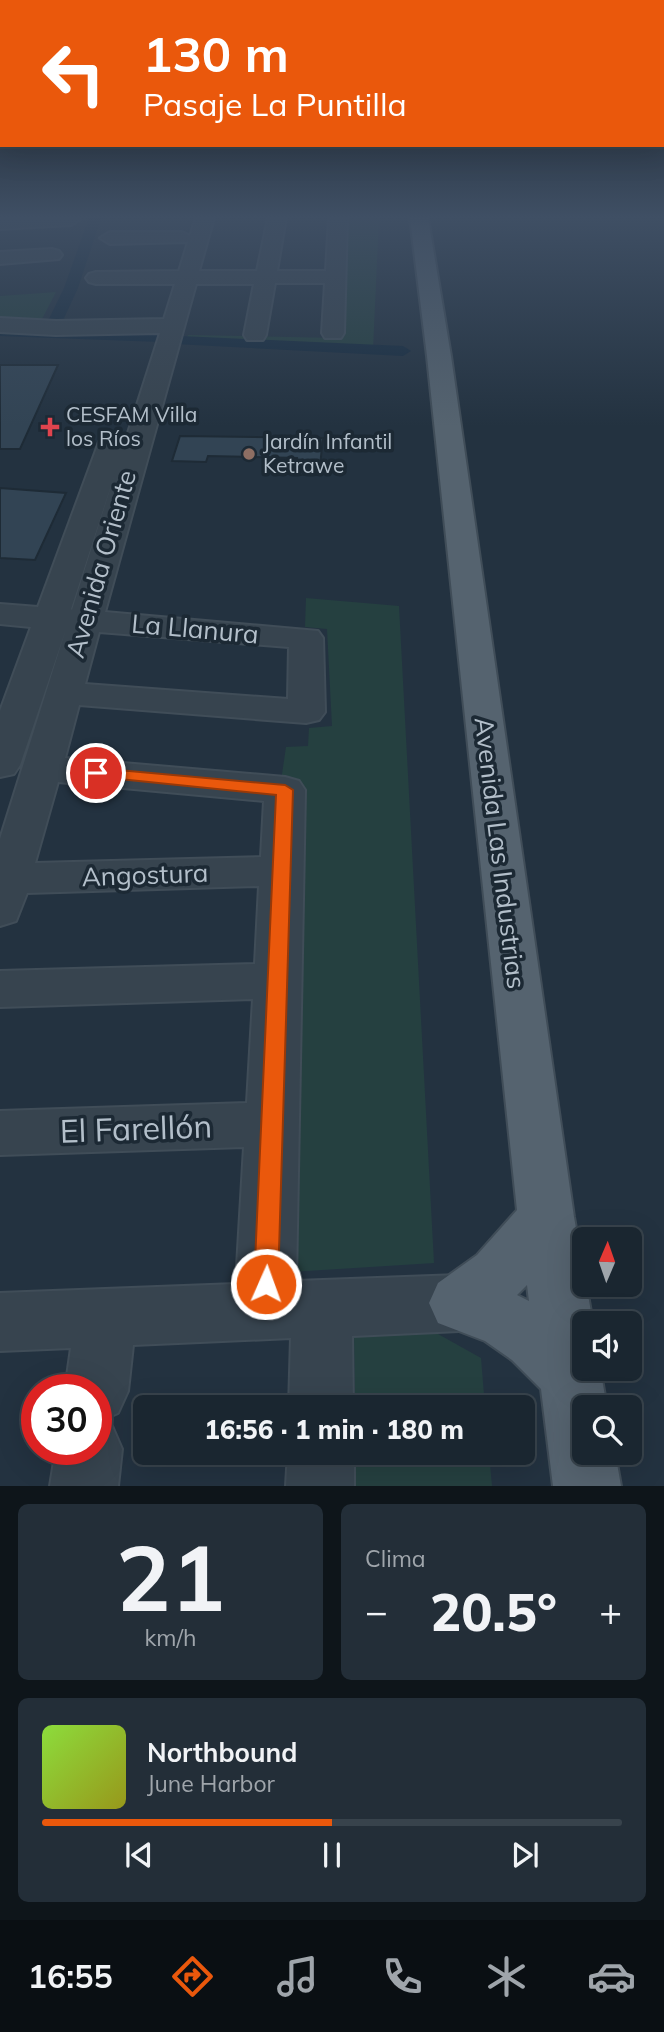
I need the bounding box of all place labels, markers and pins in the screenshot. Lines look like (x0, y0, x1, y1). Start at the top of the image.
place label: CESFAM Villa los Ríos (66, 401, 197, 451)
marker: CESFAM Villa los Ríos (40, 417, 60, 437)
place label: Jardín Infantil Ketrawe (263, 428, 392, 478)
marker: Jardín Infantil Ketrawe (241, 446, 257, 462)
pin (66, 743, 126, 803)

